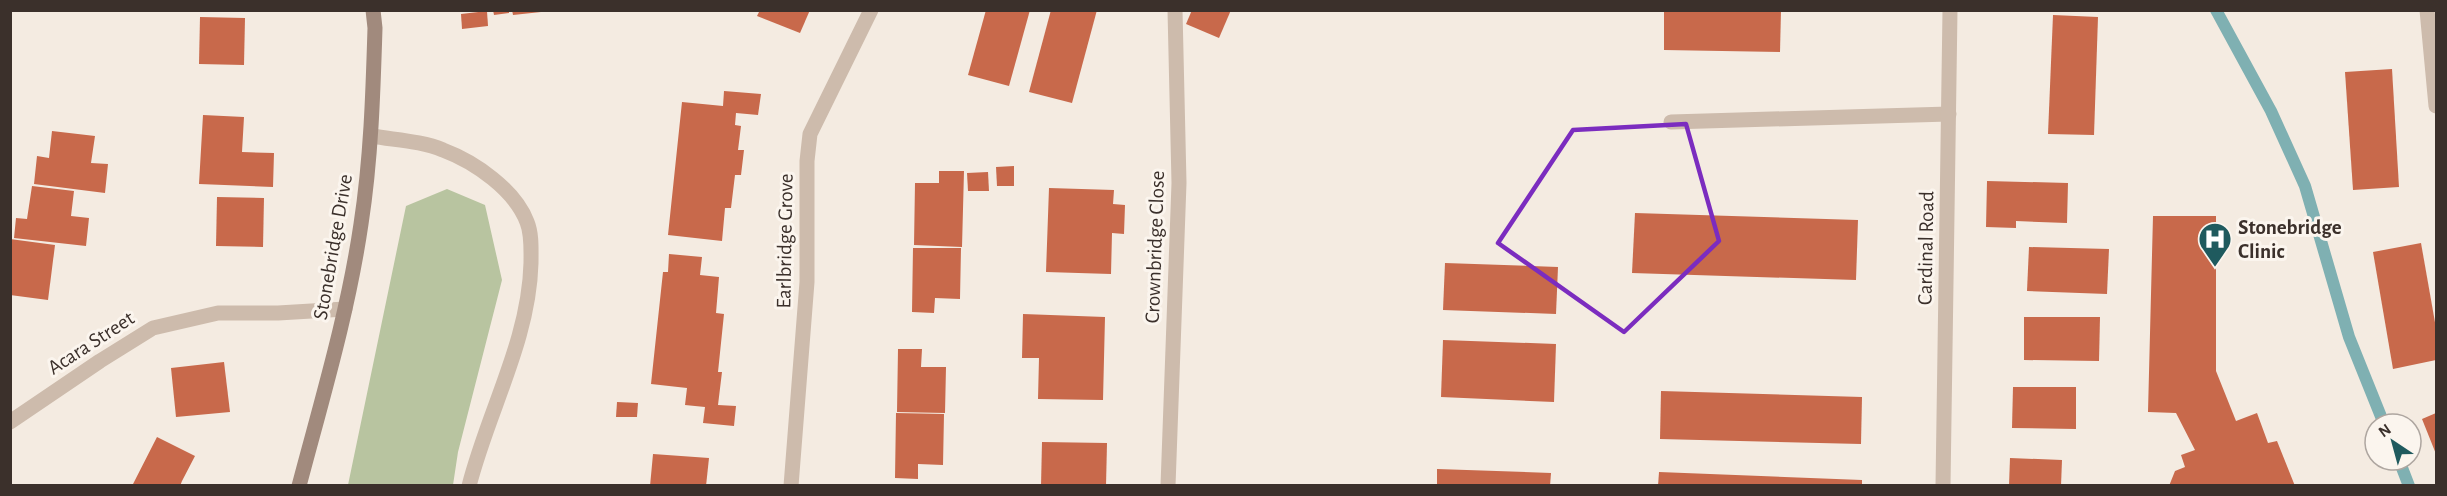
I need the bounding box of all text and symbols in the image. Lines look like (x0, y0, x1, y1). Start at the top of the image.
street label: Crownbridge Close (1142, 170, 1168, 324)
street label: Stonebridge Drive (310, 173, 356, 321)
street label: Earlbridge Grove (773, 173, 797, 309)
street label: Cardinal Road (1915, 191, 1937, 305)
place label: Stonebridge Clinic (2238, 217, 2342, 262)
hospital icon: Stonebridge Clinic (2197, 221, 2233, 268)
street label: Acara Street (44, 307, 138, 379)
north arrow (2363, 412, 2423, 472)
text: N (2376, 421, 2394, 440)

